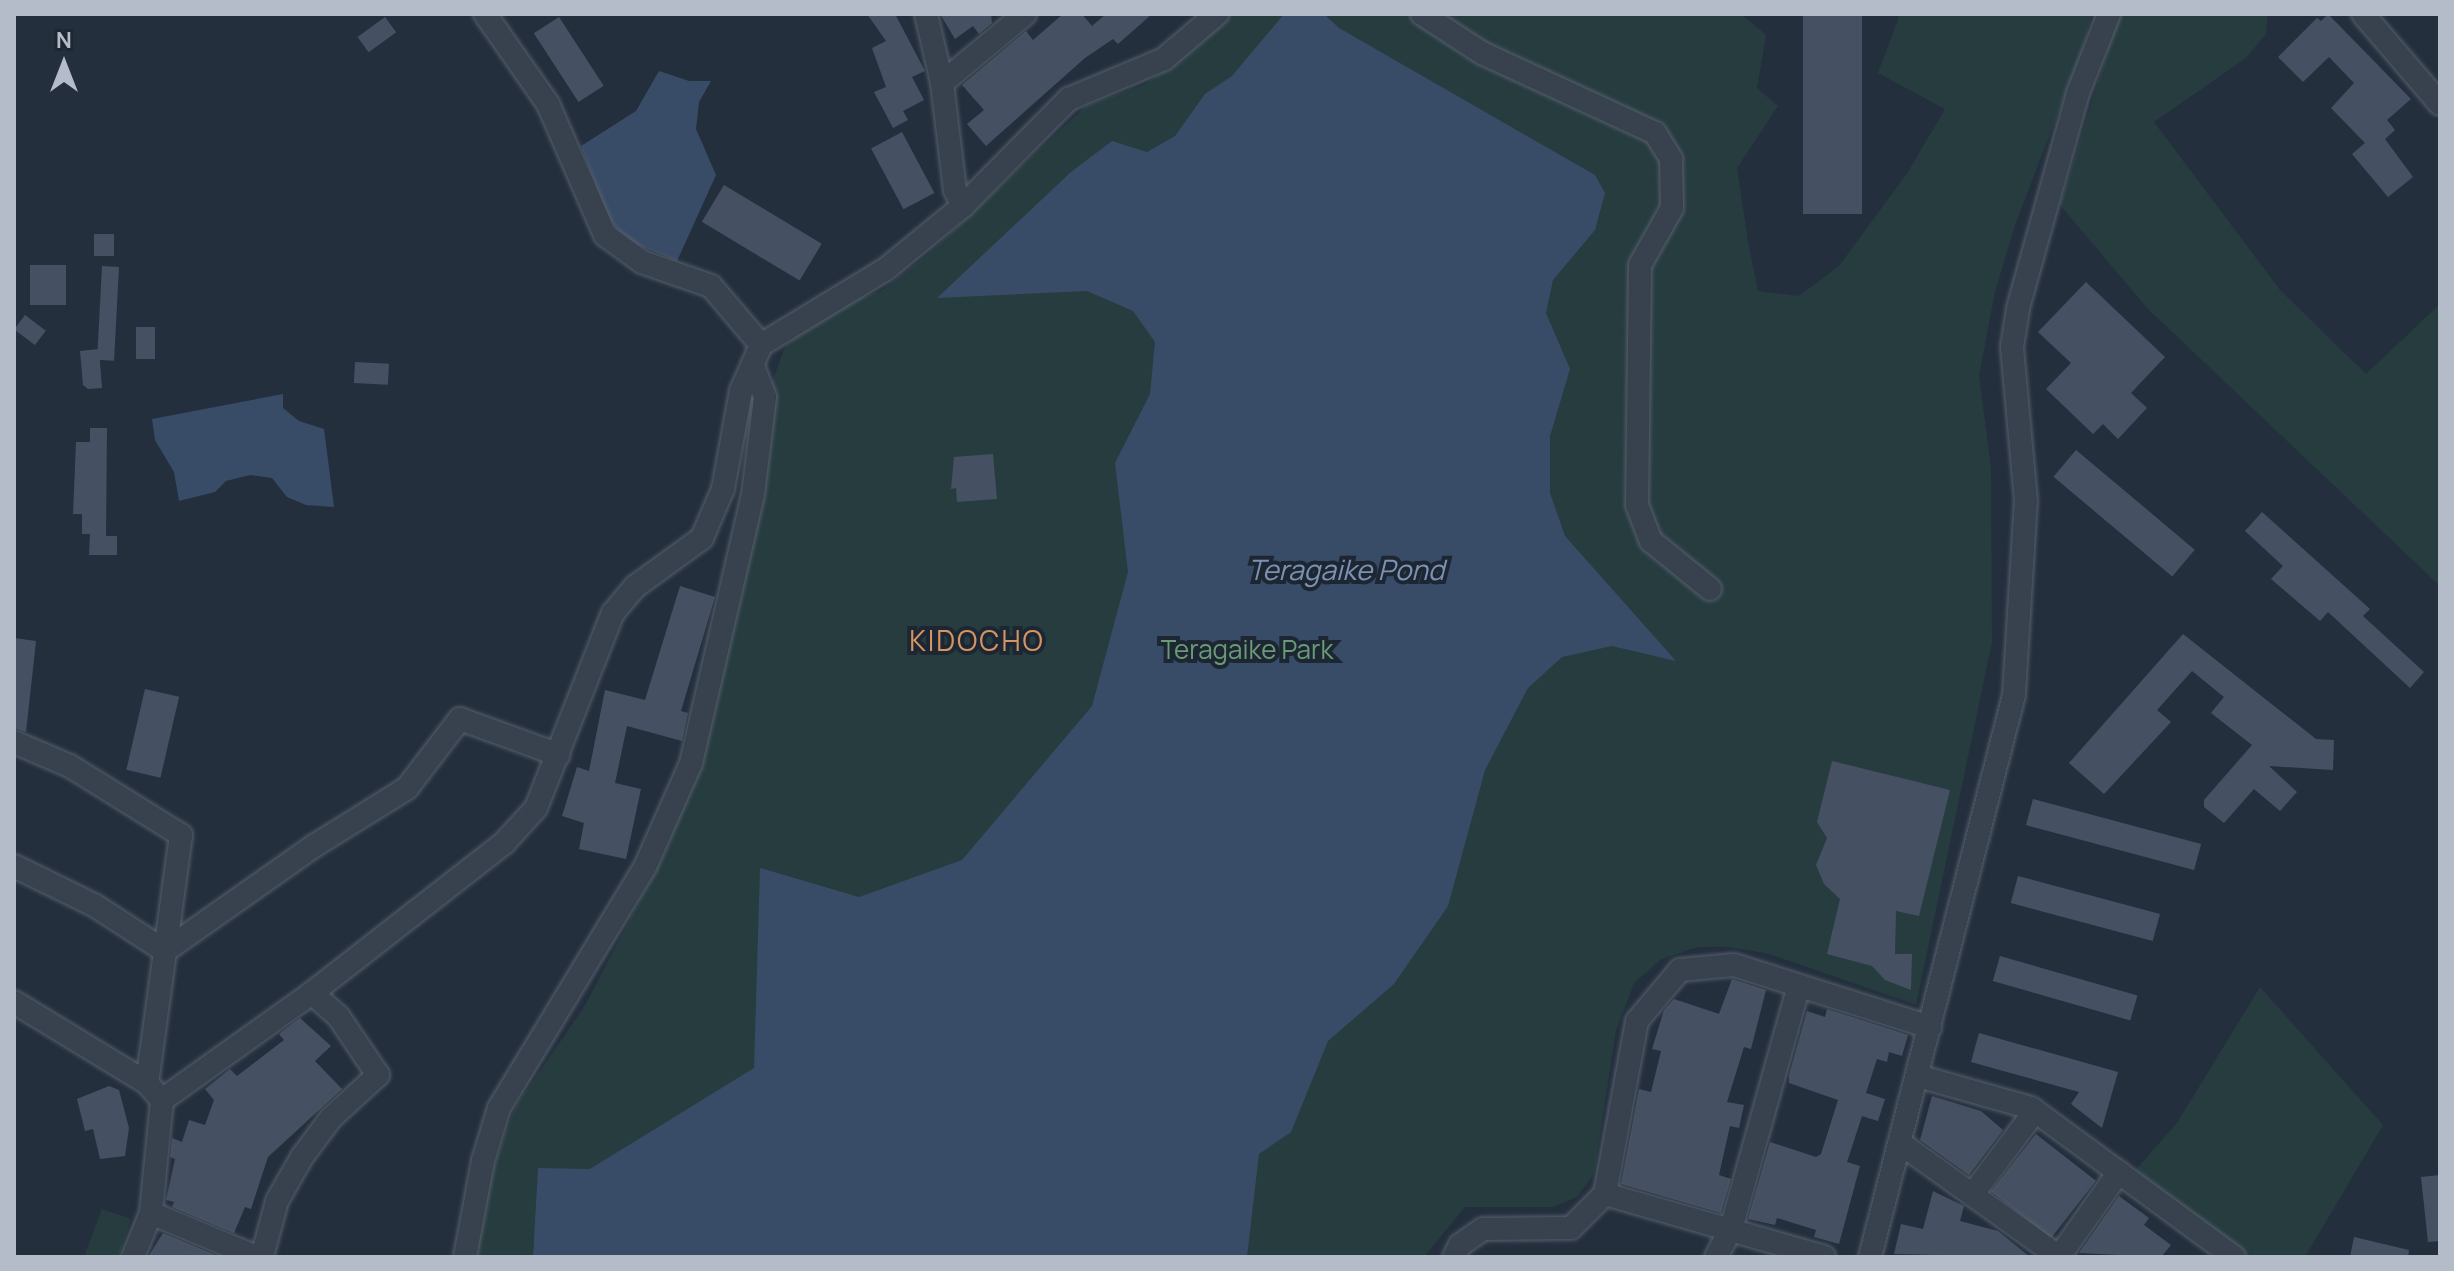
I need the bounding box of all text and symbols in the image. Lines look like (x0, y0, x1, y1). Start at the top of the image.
north arrow (24, 24, 104, 104)
text: N (56, 25, 72, 55)
water label: Teragaike Pond (1248, 552, 1444, 586)
district label: KIDOCHO (909, 623, 1045, 657)
park label: Teragaike Park (1161, 634, 1333, 666)

